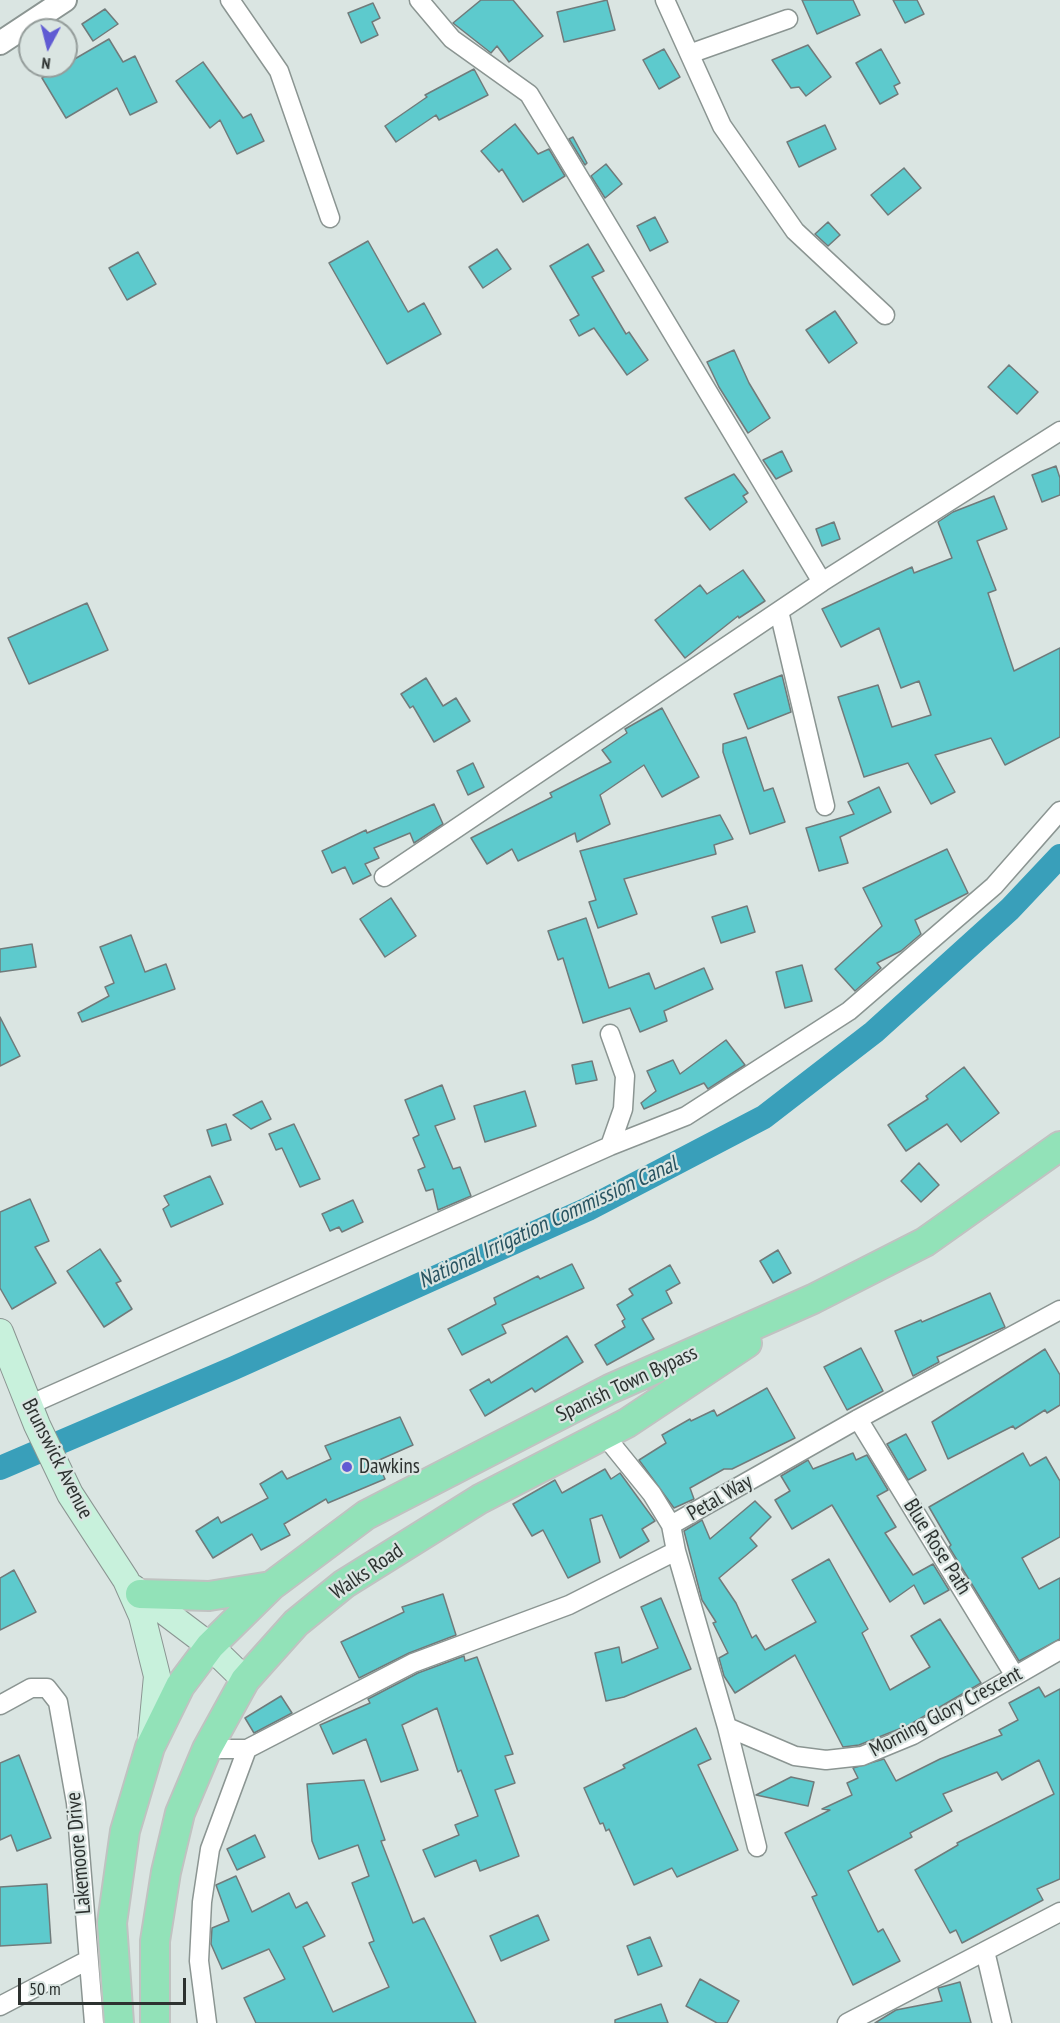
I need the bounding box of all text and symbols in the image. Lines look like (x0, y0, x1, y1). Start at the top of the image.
north arrow (18, 18, 78, 78)
text: N (41, 53, 52, 74)
water label: National Irrigation Commission Canal (415, 1151, 681, 1295)
street label: Spanish Town Bypass (552, 1340, 702, 1428)
street label: Brunswick Avenue (16, 1395, 98, 1523)
place label: Dawkins (359, 1454, 420, 1480)
marker: Dawkins (340, 1460, 354, 1474)
street label: Petal Way (683, 1469, 757, 1527)
street label: Blue Rose Path (898, 1495, 976, 1599)
street label: Walks Road (326, 1539, 408, 1605)
street label: Morning Glory Crescent (866, 1661, 1026, 1763)
street label: Lakemoore Drive (61, 1791, 97, 1915)
scale bar (21, 1966, 189, 2004)
text: 50 m (29, 1977, 61, 2000)

